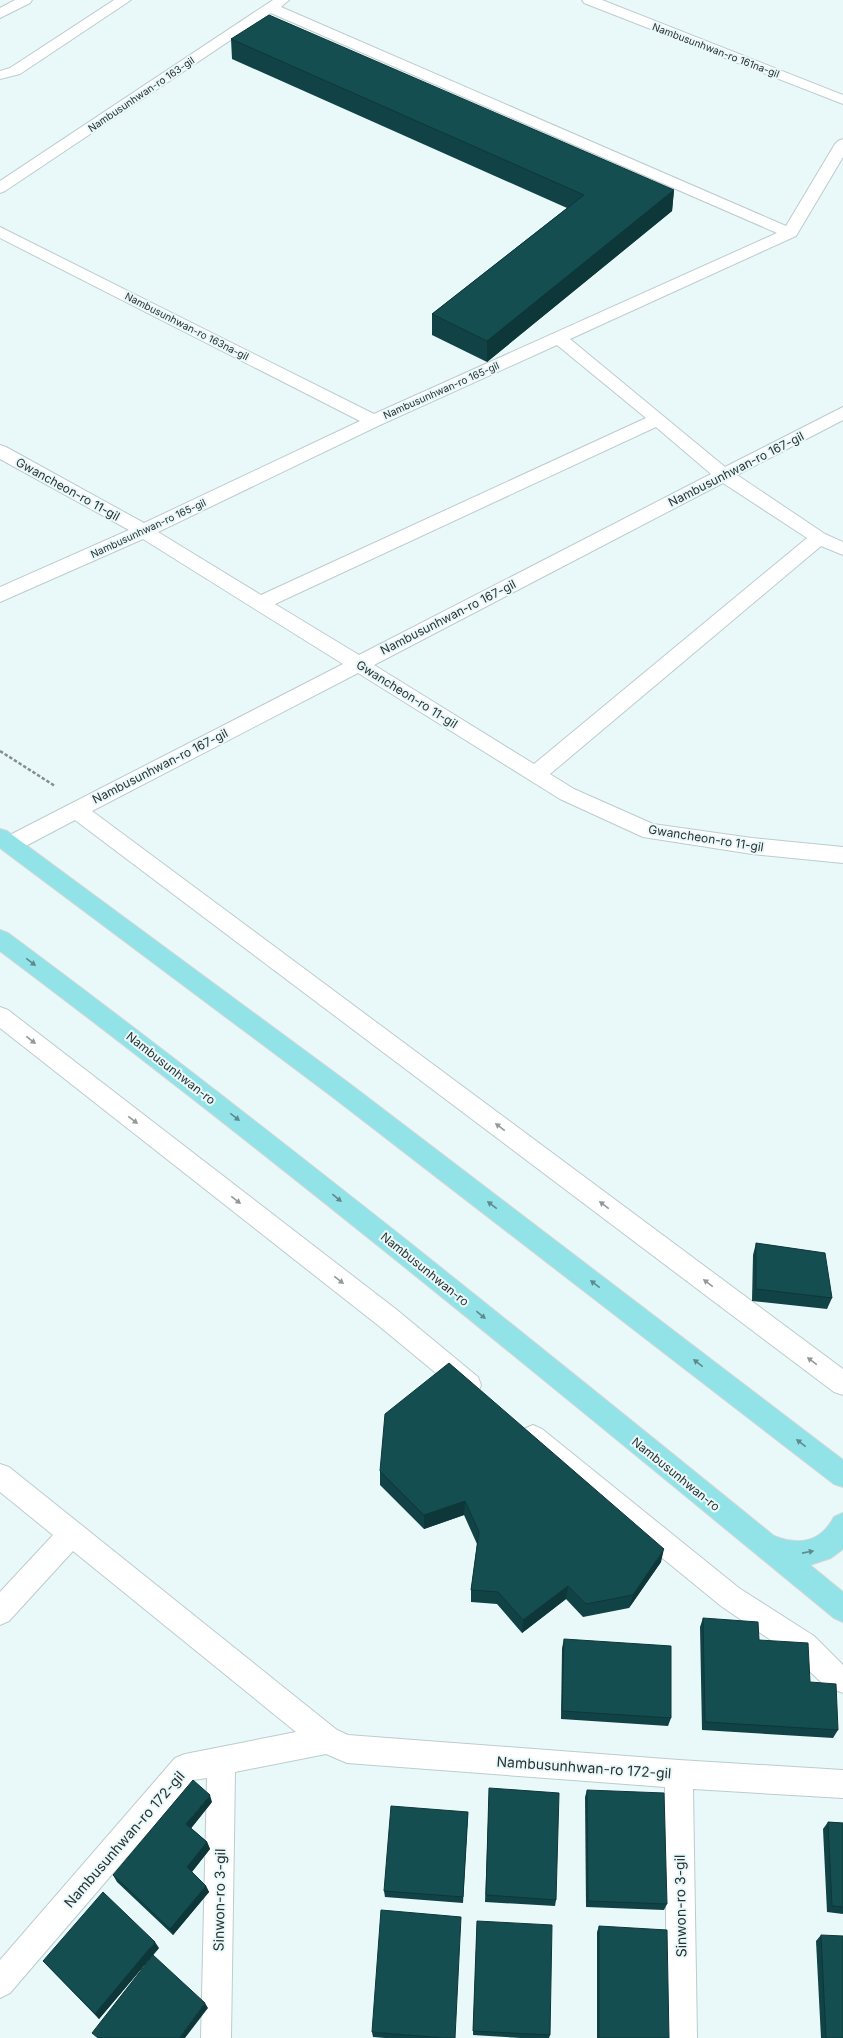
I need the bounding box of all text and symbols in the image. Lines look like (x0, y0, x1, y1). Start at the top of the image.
street label: Nambusunhwan-ro 161na-gil (651, 20, 781, 80)
street label: Nambusunhwan-ro 163-gil (86, 54, 196, 134)
street label: Nambusunhwan-ro 163na-gil (123, 290, 251, 362)
street label: Nambusunhwan-ro 165-gil (381, 359, 501, 421)
street label: Nambusunhwan-ro 167-gil (666, 428, 806, 510)
street label: Gwancheon-ro 11-gil (13, 454, 123, 524)
street label: Nambusunhwan-ro 165-gil (89, 496, 207, 560)
street label: Nambusunhwan-ro 167-gil (378, 576, 518, 658)
street label: Gwancheon-ro 11-gil (354, 657, 460, 731)
street label: Nambusunhwan-ro 167-gil (90, 725, 230, 807)
street label: Gwancheon-ro 11-gil (647, 821, 765, 855)
one-way arrow (26, 958, 37, 966)
street label: Nambusunhwan-ro (123, 1029, 219, 1107)
one-way arrow (25, 1036, 36, 1045)
one-way arrow (229, 1113, 240, 1122)
one-way arrow (128, 1116, 139, 1124)
one-way arrow (494, 1123, 505, 1131)
one-way arrow (331, 1193, 342, 1202)
one-way arrow (230, 1196, 241, 1204)
one-way arrow (487, 1201, 497, 1209)
one-way arrow (598, 1201, 609, 1209)
street label: Nambusunhwan-ro (378, 1229, 472, 1309)
one-way arrow (333, 1275, 344, 1284)
one-way arrow (702, 1279, 713, 1287)
one-way arrow (590, 1280, 601, 1288)
one-way arrow (476, 1311, 487, 1320)
one-way arrow (806, 1357, 817, 1365)
one-way arrow (693, 1359, 704, 1368)
street label: Nambusunhwan-ro (629, 1434, 723, 1514)
one-way arrow (796, 1439, 806, 1447)
one-way arrow (802, 1549, 814, 1555)
street label: Nambusunhwan-ro 172-gil (496, 1752, 672, 1782)
street label: Nambusunhwan-ro 172-gil (60, 1767, 188, 1911)
street label: Sinwon-ro 3-gil (210, 1848, 228, 1952)
street label: Sinwon-ro 3-gil (671, 1854, 689, 1958)

